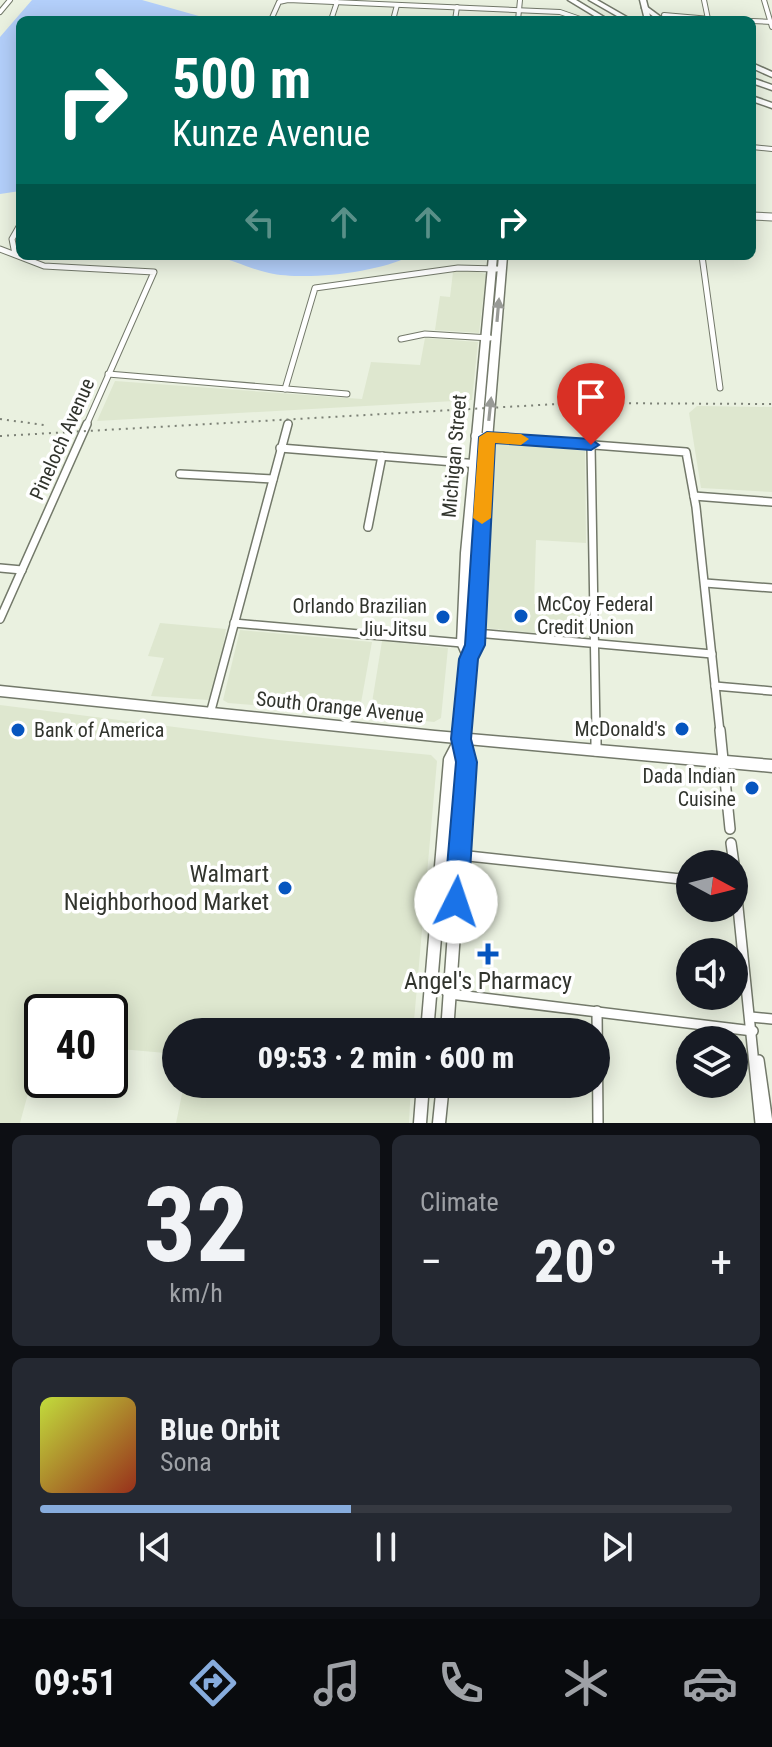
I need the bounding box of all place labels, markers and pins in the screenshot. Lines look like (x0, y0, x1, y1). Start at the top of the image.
pin (557, 363, 625, 445)
place label: McCoy Federal Credit Union (537, 592, 653, 639)
place label: Orlando Brazilian Jiu-Jitsu (292, 594, 427, 641)
marker: McCoy Federal Credit Union (512, 607, 530, 625)
marker: Orlando Brazilian Jiu-Jitsu (434, 608, 452, 626)
place label: McDonald's (575, 717, 666, 741)
place label: Bank of America (34, 718, 164, 742)
marker: McDonald's (673, 720, 691, 738)
marker: Bank of America (9, 721, 27, 739)
place label: Dada Indian Cuisine (642, 764, 736, 811)
marker: Dada Indian Cuisine (743, 779, 761, 797)
place label: Walmart Neighborhood Market (64, 860, 269, 916)
marker: Walmart Neighborhood Market (276, 879, 294, 897)
marker: Angel's Pharmacy (479, 945, 497, 963)
place label: Angel's Pharmacy (404, 967, 572, 995)

